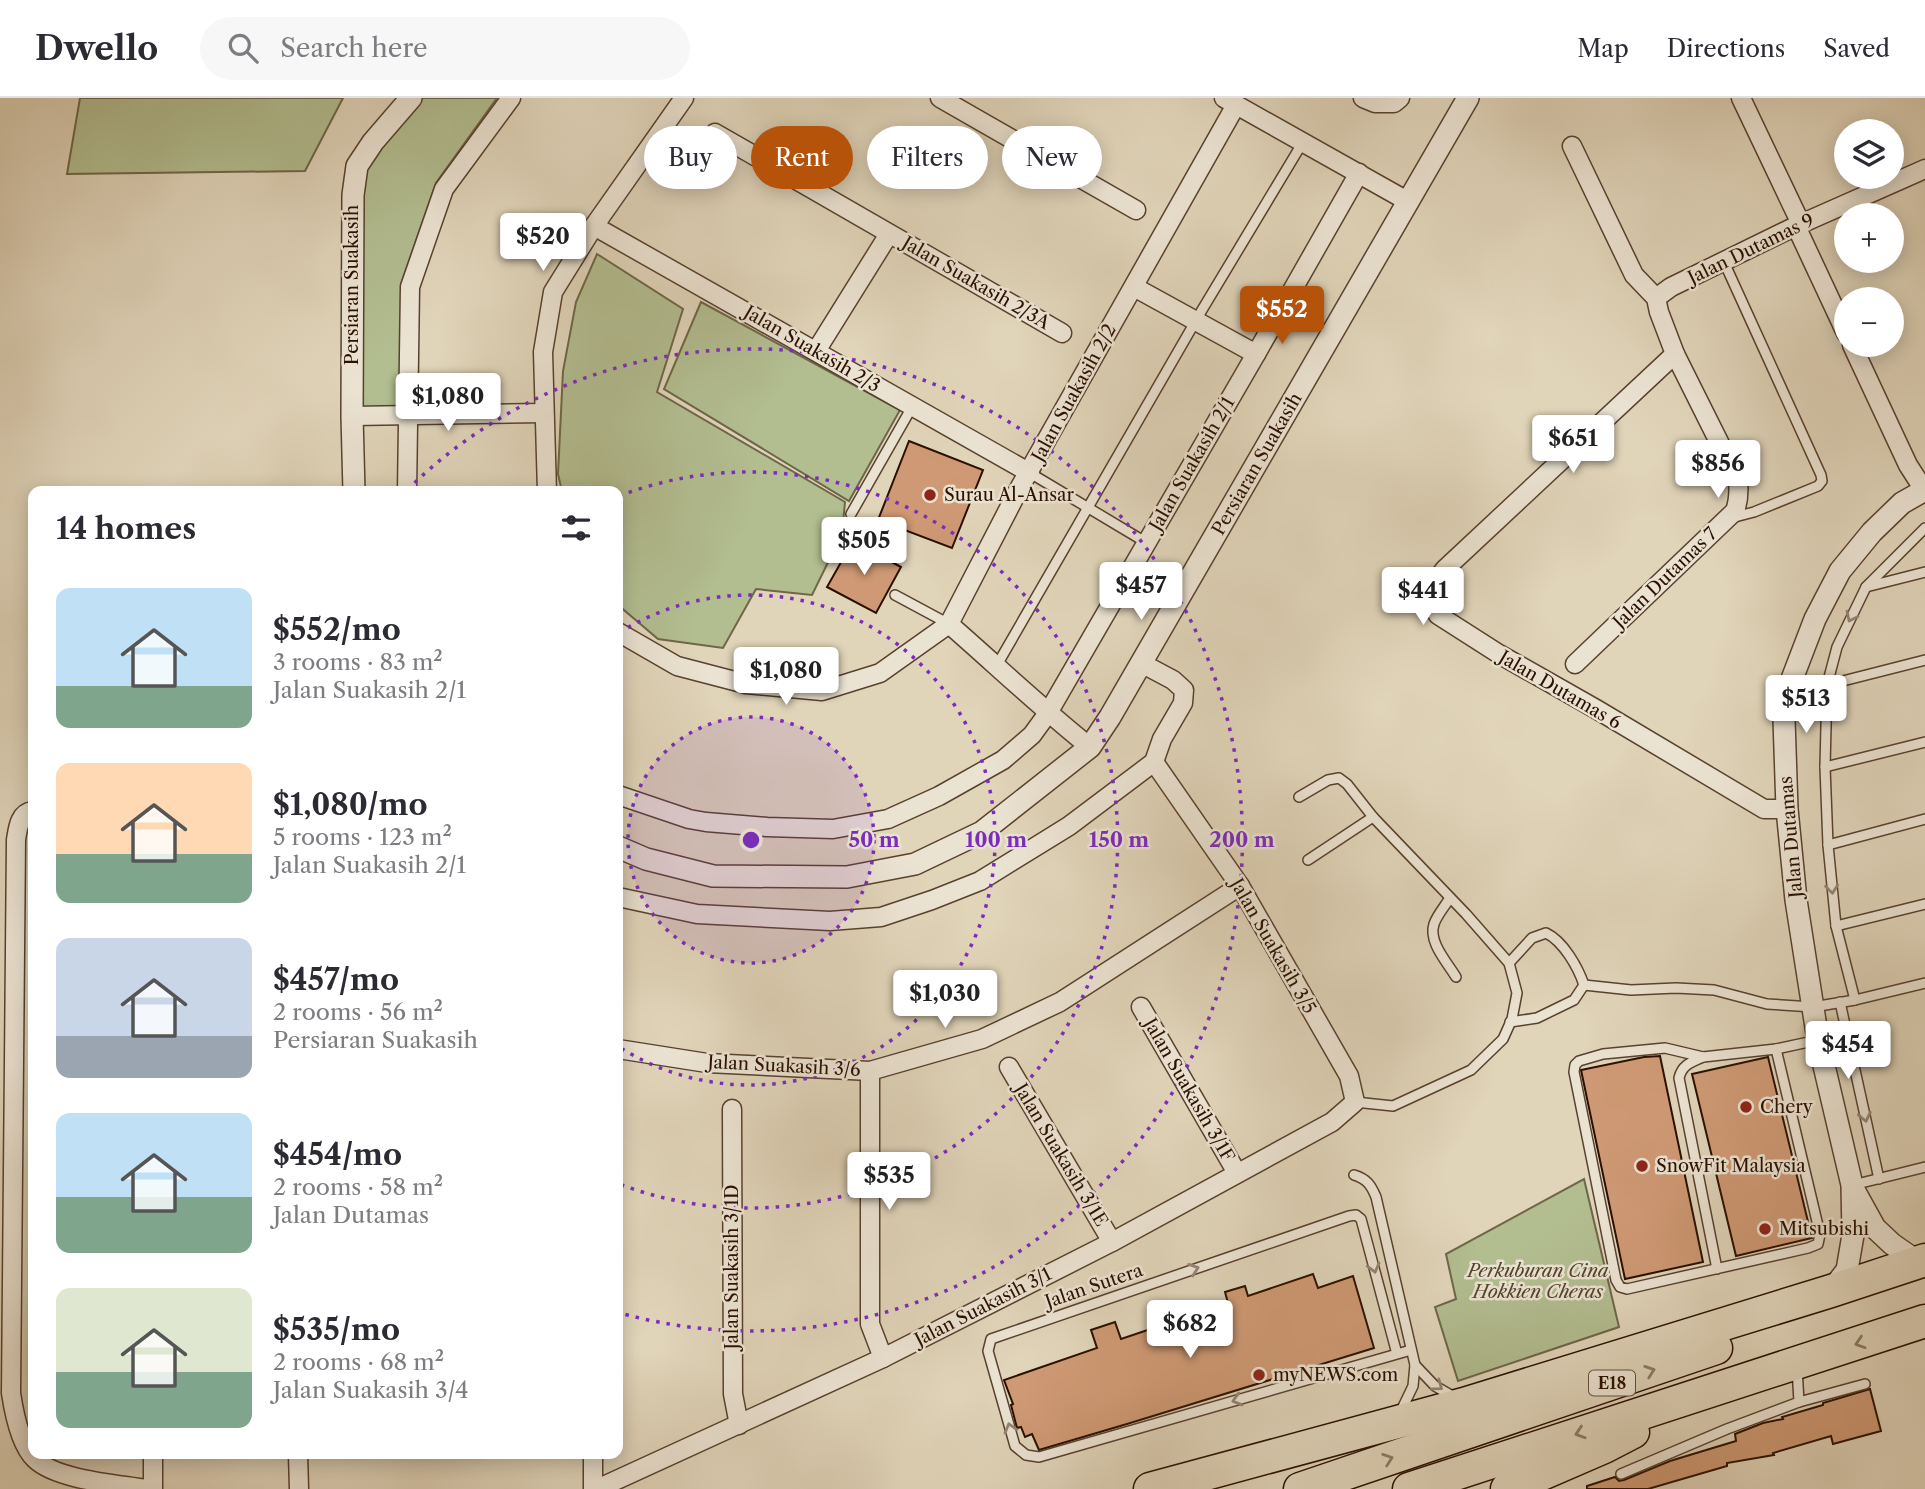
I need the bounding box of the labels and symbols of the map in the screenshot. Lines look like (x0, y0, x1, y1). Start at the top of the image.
street label: Persiaran Suakasih (341, 205, 363, 365)
street label: Jalan Dutamas 9 (1682, 209, 1818, 290)
pin: $520 (502, 214, 584, 273)
street label: Jalan Suakasih 2/3A (896, 230, 1054, 335)
pin: $552 (1241, 286, 1323, 346)
street label: Jalan Suakasih 2/3 (737, 300, 884, 397)
street label: Jalan Suakasih 2/2 (1026, 320, 1121, 468)
pin: $1,080 (391, 374, 505, 433)
street label: Persiaran Suakasih (1207, 389, 1307, 539)
street label: Jalan Suakasih 2/1 (1143, 393, 1240, 538)
pin: $651 (1532, 416, 1614, 475)
pin: $856 (1677, 440, 1759, 500)
place label: Surau Al-Ansar (944, 484, 1074, 506)
marker: Surau Al-Ansar (922, 487, 938, 503)
pin: $505 (823, 518, 905, 577)
street label: Jalan Dutamas 7 (1606, 523, 1722, 635)
pin: $457 (1100, 562, 1182, 622)
pin: $441 (1382, 568, 1464, 627)
one-way arrow (1845, 610, 1859, 622)
street label: Jalan Dutamas 6 (1492, 645, 1625, 734)
pin: $1,080 (729, 648, 843, 707)
pin: $513 (1765, 676, 1847, 735)
street label: Jalan Dutamas (1775, 775, 1808, 902)
text: 50 m (848, 827, 900, 852)
text: 100 m (965, 827, 1027, 852)
text: 150 m (1089, 827, 1149, 852)
text: 200 m (1209, 827, 1275, 852)
centre of rings (739, 828, 763, 852)
street label: Jalan Suakasih 3/5 (1224, 872, 1321, 1018)
one-way arrow (1825, 883, 1840, 894)
pin: $1,030 (888, 970, 1002, 1030)
street label: Jalan Suakasih 3/1F (1137, 1012, 1239, 1166)
pin: $454 (1807, 1021, 1889, 1081)
street label: Jalan Suakasih 3/6 (704, 1051, 861, 1081)
street label: Jalan Suakasih 3/1E (1008, 1077, 1112, 1231)
place label: Chery (1760, 1096, 1814, 1118)
marker: Chery (1738, 1099, 1754, 1115)
one-way arrow (1857, 1111, 1871, 1123)
pin: $535 (848, 1152, 930, 1212)
place label: SnowFit Malaysia (1656, 1155, 1806, 1177)
marker: SnowFit Malaysia (1634, 1158, 1650, 1174)
street label: Jalan Suakasih 3/1D (721, 1184, 743, 1353)
place label: Mitsubishi (1779, 1218, 1869, 1240)
marker: Mitsubishi (1757, 1221, 1773, 1237)
street label: Jalan Sutera (1039, 1259, 1146, 1314)
park label: Perkuburan Cina Hokkien Cheras (1466, 1260, 1609, 1303)
one-way arrow (1366, 1262, 1380, 1274)
street label: Jalan Suakasih 3/1 (908, 1263, 1055, 1352)
one-way arrow (1188, 1263, 1200, 1277)
pin: $682 (1149, 1300, 1231, 1360)
one-way arrow (1855, 1335, 1867, 1349)
place label: myNEWS.com (1273, 1364, 1399, 1386)
one-way arrow (1643, 1365, 1655, 1379)
marker: myNEWS.com (1251, 1367, 1267, 1383)
road number: E18 (1589, 1371, 1635, 1396)
one-way arrow (1430, 1378, 1443, 1390)
one-way arrow (1231, 1392, 1243, 1406)
one-way arrow (1003, 1422, 1018, 1434)
one-way arrow (1574, 1425, 1587, 1439)
one-way arrow (1381, 1453, 1393, 1467)

